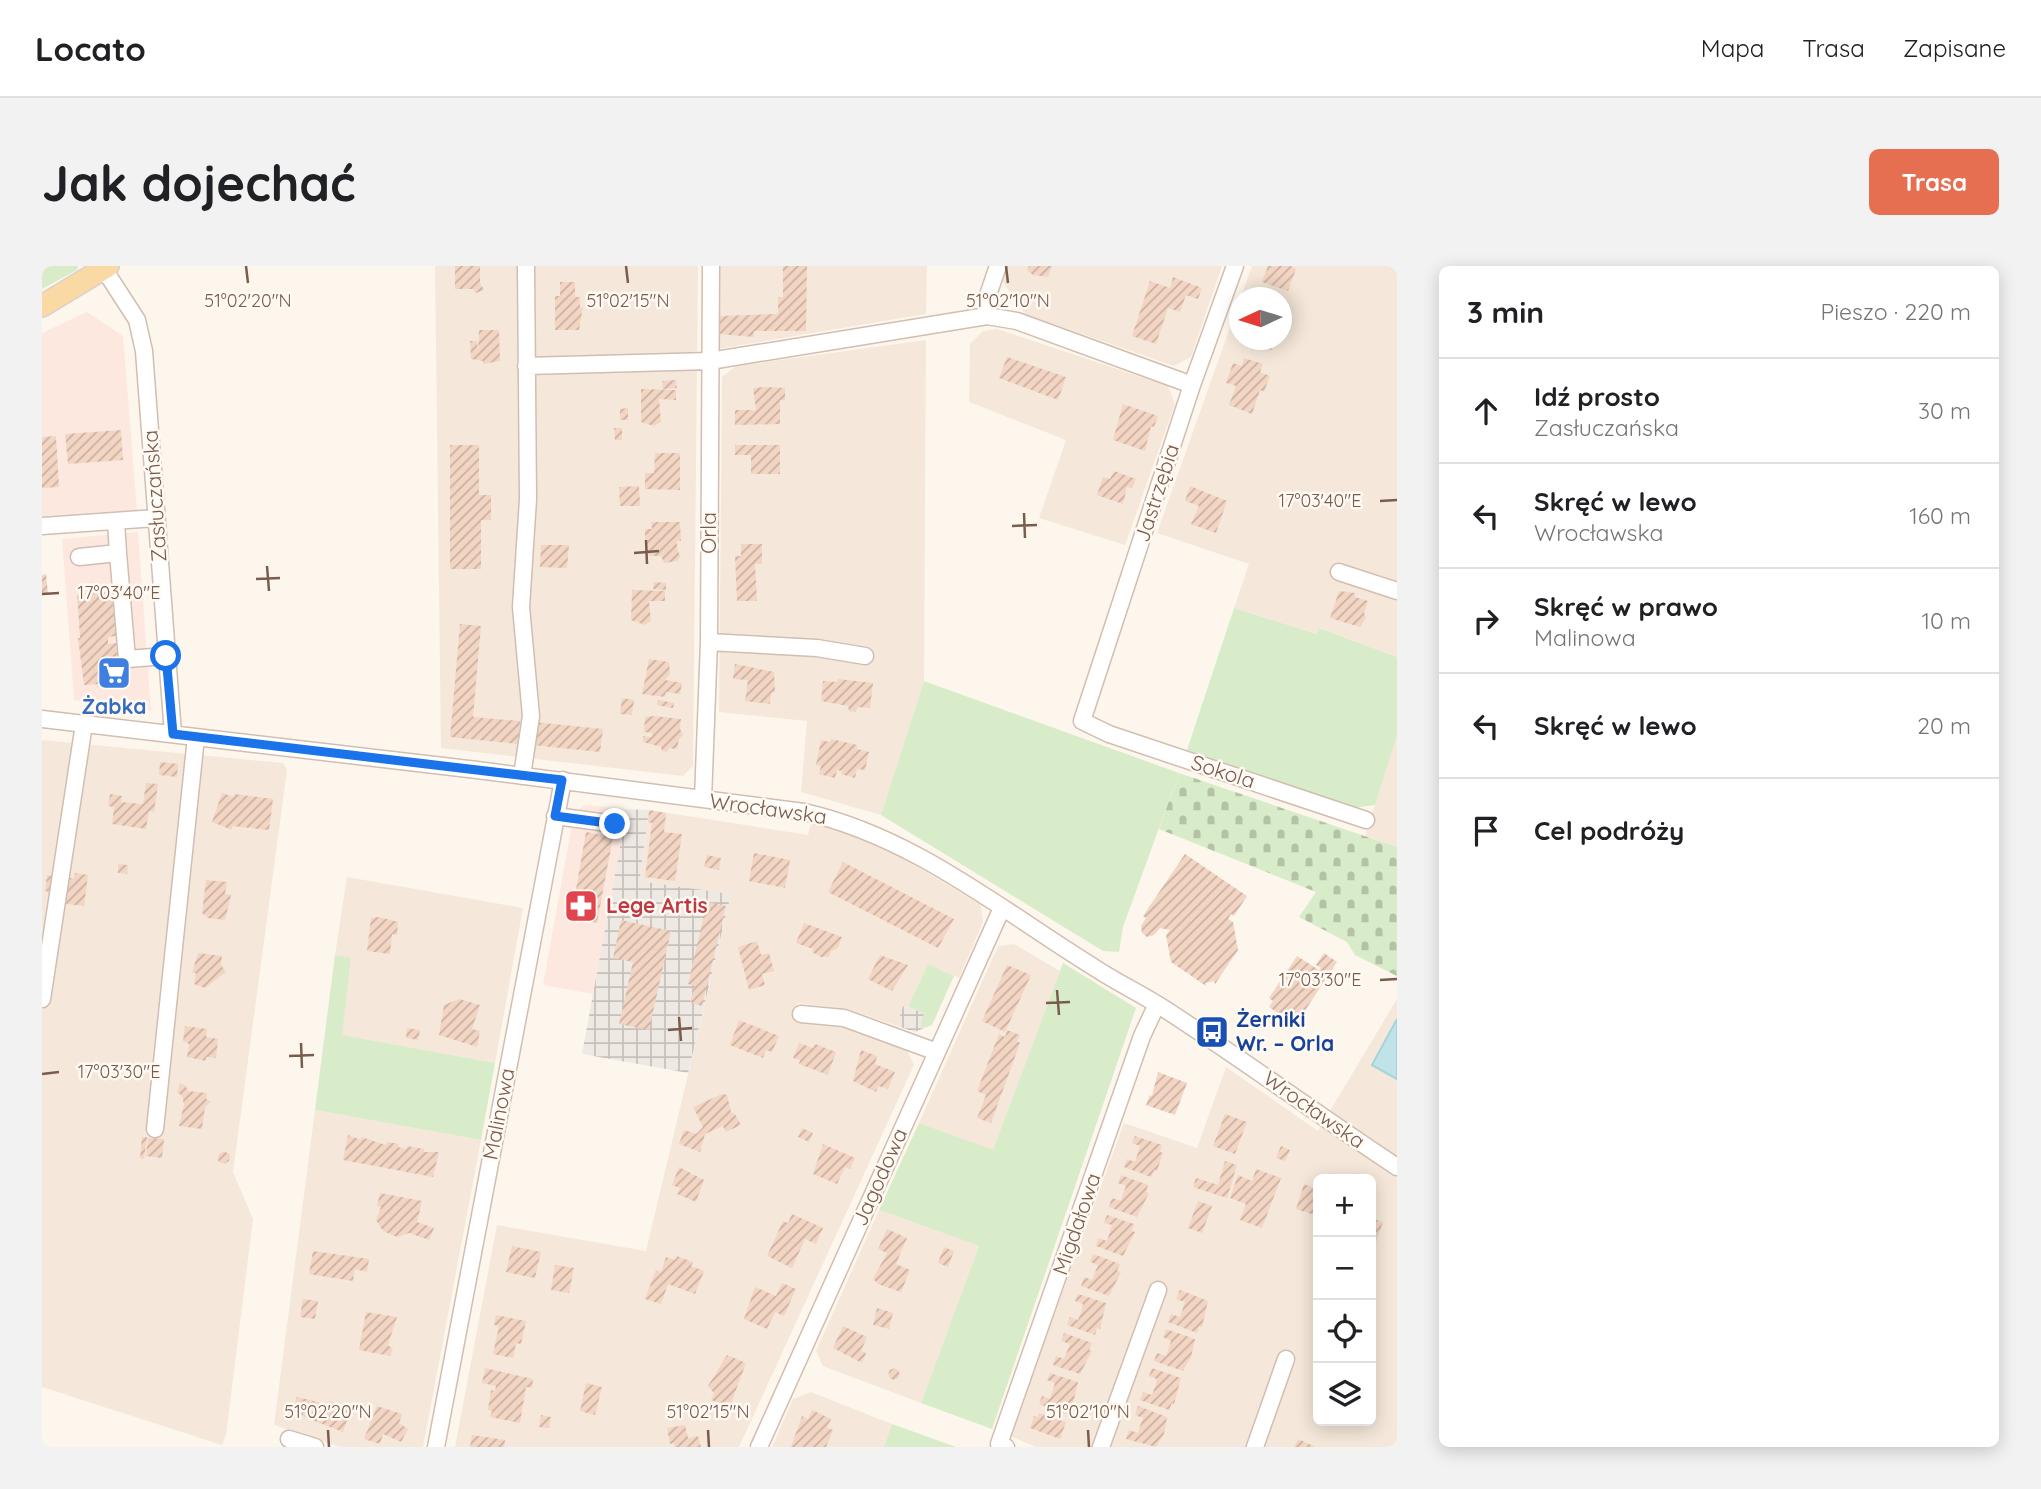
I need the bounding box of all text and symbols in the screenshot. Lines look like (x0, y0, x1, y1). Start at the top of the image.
text: Locato (35, 28, 146, 69)
text: Mapa (1701, 33, 1764, 63)
text: Trasa (1802, 33, 1865, 63)
text: Zapisane (1903, 33, 2006, 63)
button: Trasa (1869, 149, 1999, 215)
text: Jak dojechać (42, 152, 356, 213)
north arrow (1229, 287, 1292, 350)
text: 51°02'20"N (204, 289, 292, 312)
text: 51°02'15"N (586, 289, 670, 312)
text: 51°02'10"N (966, 289, 1050, 312)
text: 3 min (1467, 293, 1544, 331)
text: Pieszo · 220 m (1820, 297, 1971, 326)
text: Idź prosto (1534, 380, 1660, 413)
icon: ahead (1467, 392, 1505, 430)
text: 30 m (1918, 396, 1971, 425)
text: Zasłuczańska (1534, 413, 1679, 442)
street label: Zasłuczańska (136, 429, 172, 563)
street label: Jastrzębia (1128, 440, 1184, 545)
text: Skręć w lewo (1534, 485, 1697, 518)
text: 17°03'40"E (1279, 489, 1361, 512)
icon: left (1467, 497, 1505, 535)
text: 160 m (1909, 501, 1971, 530)
street label: Orla (695, 512, 721, 554)
text: Wrocławska (1534, 518, 1664, 547)
text: 17°03'40"E (78, 581, 160, 604)
text: Skręć w prawo (1534, 590, 1718, 623)
icon: right (1467, 602, 1505, 640)
text: 10 m (1922, 606, 1971, 635)
text: Malinowa (1534, 623, 1636, 652)
route start (150, 640, 181, 671)
supermarket icon: Żabka (95, 654, 133, 692)
place label: Żabka (81, 693, 147, 719)
icon: left (1467, 707, 1505, 745)
text: Skręć w lewo (1534, 709, 1697, 742)
text: 20 m (1917, 711, 1971, 740)
street label: Sokola (1188, 749, 1258, 794)
street label: Wrocławska (708, 787, 829, 829)
route end (599, 808, 630, 839)
icon: arrive (1467, 812, 1505, 850)
text: Cel podróży (1534, 814, 1684, 847)
pharmacy icon: Lege Artis (562, 887, 600, 925)
place label: Lege Artis (606, 892, 708, 918)
text: 17°03'30"E (1279, 968, 1361, 991)
place label: Żerniki Wr. – Orla (1236, 1006, 1334, 1056)
bus stop icon: Żerniki Wr. – Orla (1193, 1013, 1231, 1051)
text: 17°03'30"E (78, 1060, 160, 1083)
street label: Wrocławska (1259, 1065, 1370, 1154)
street label: Malinowa (476, 1066, 520, 1162)
street label: Jagodowa (846, 1124, 912, 1229)
street label: Migdałowa (1046, 1169, 1106, 1278)
map controls (1313, 1174, 1376, 1426)
button: + (1313, 1174, 1376, 1237)
button: − (1313, 1237, 1376, 1300)
button: locate (1313, 1300, 1376, 1363)
button: layers (1313, 1363, 1376, 1426)
text: 51°02'20"N (284, 1400, 372, 1423)
text: 51°02'15"N (666, 1400, 750, 1423)
text: 51°02'10"N (1046, 1400, 1130, 1423)

